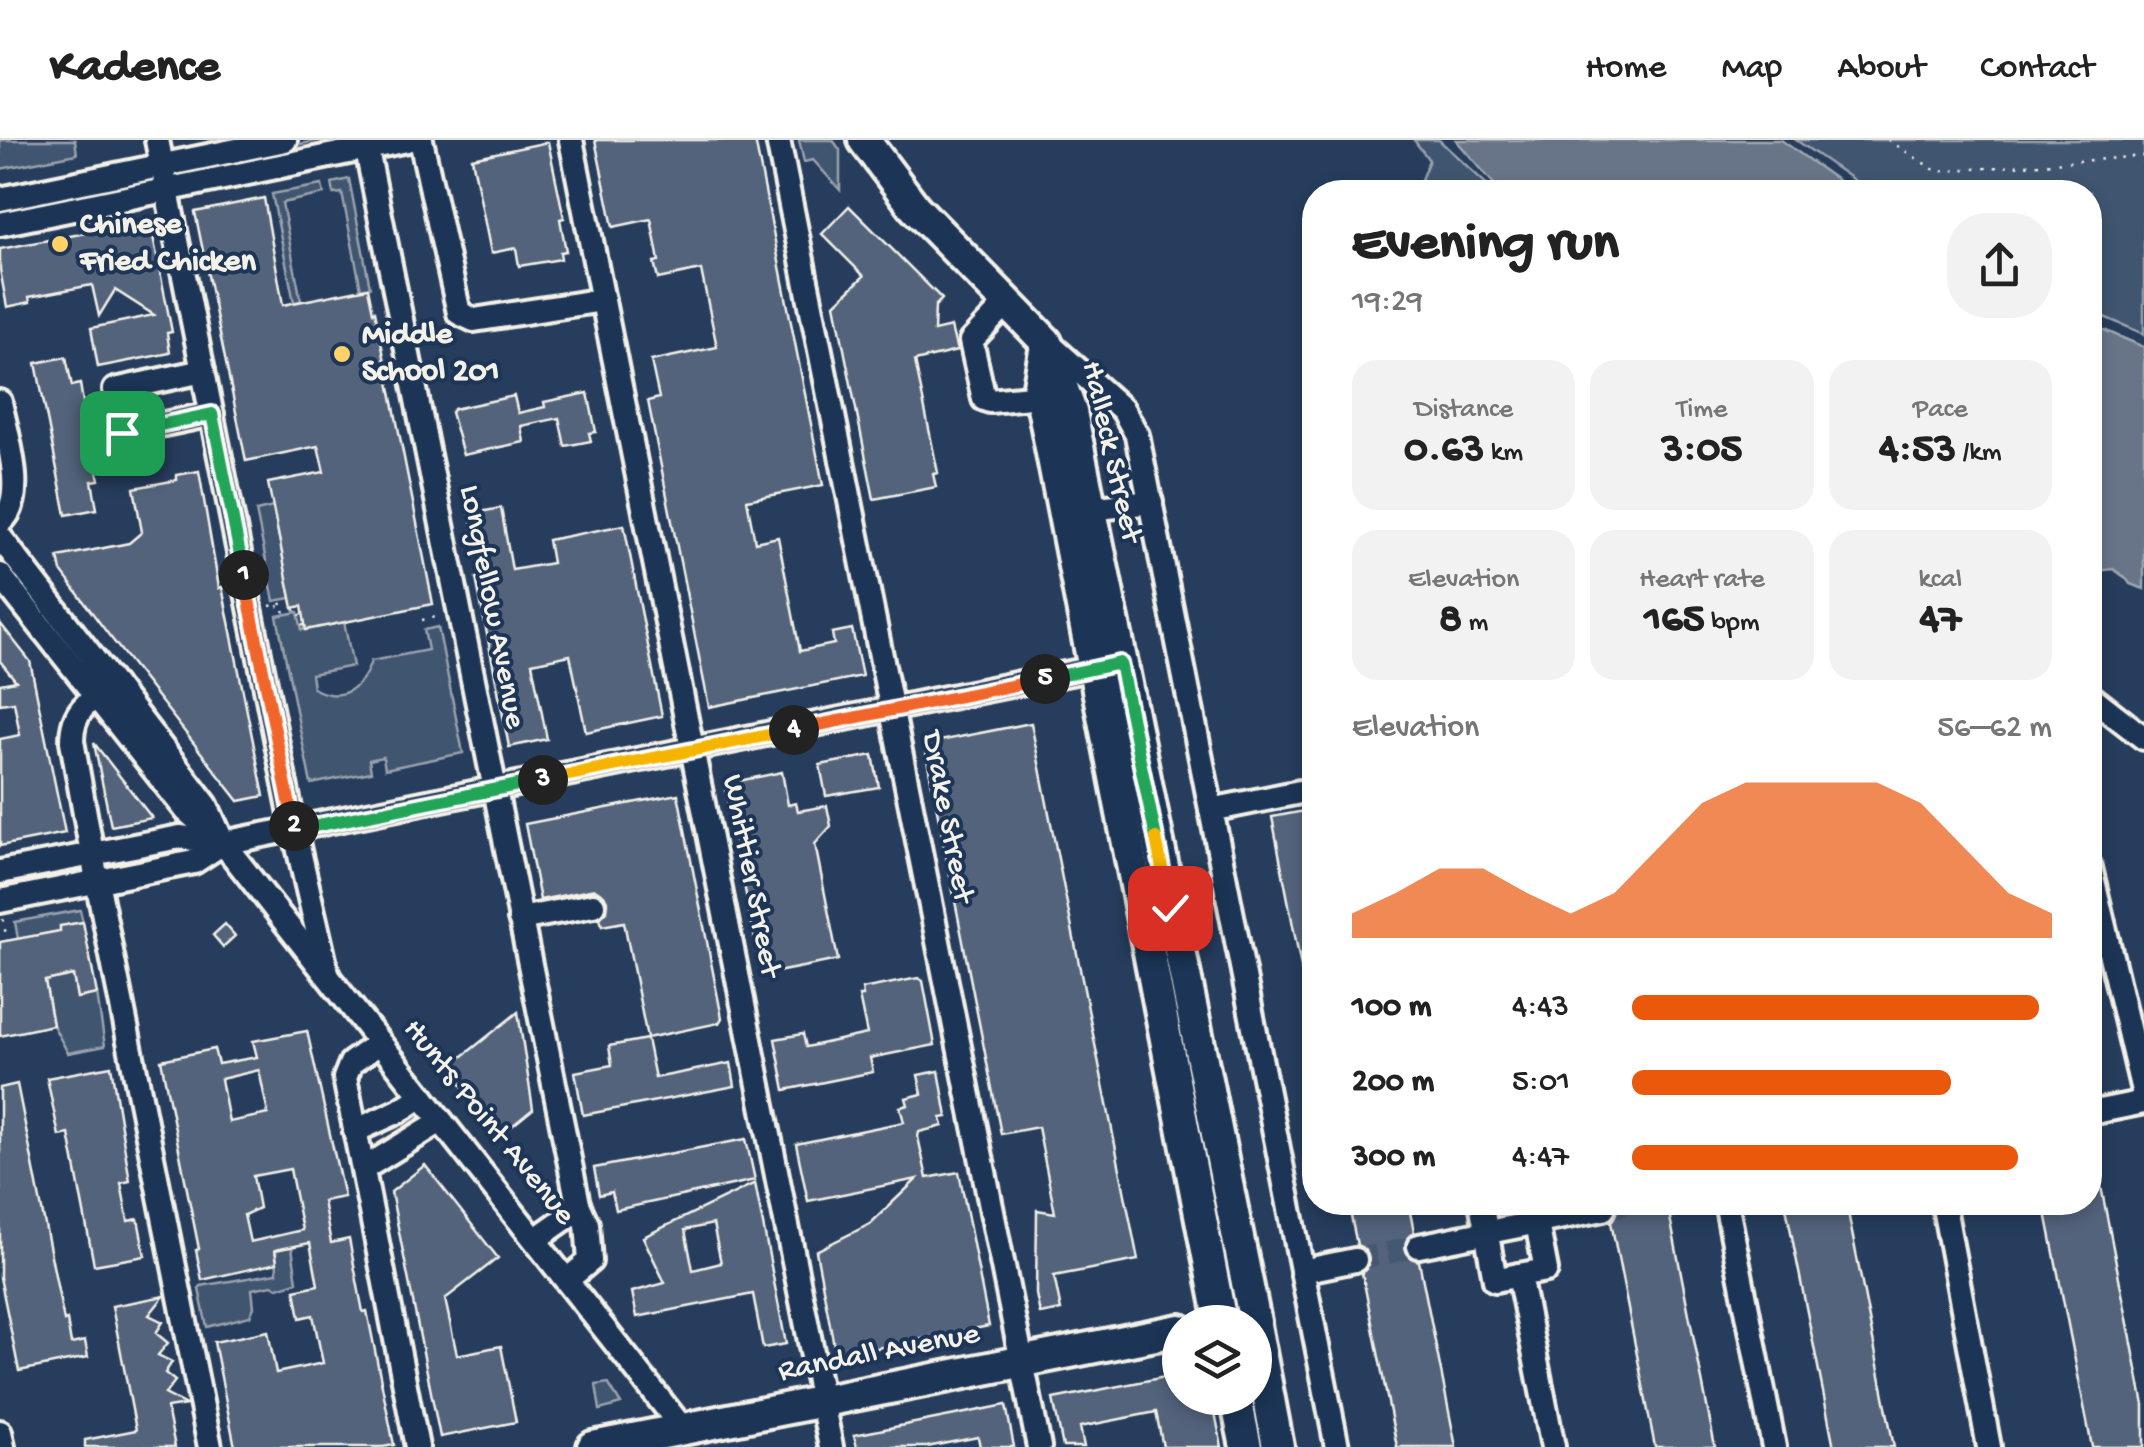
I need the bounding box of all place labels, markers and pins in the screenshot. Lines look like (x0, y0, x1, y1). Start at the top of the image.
place label: Chinese Fried Chicken (79, 207, 257, 282)
marker: Chinese Fried Chicken (49, 233, 71, 255)
place label: Middle School 201 (362, 317, 500, 392)
marker: Middle School 201 (331, 343, 353, 365)
pin (80, 391, 165, 476)
pin: 1 (219, 550, 269, 600)
pin: 5 (1020, 654, 1070, 704)
pin: 4 (769, 705, 819, 755)
pin: 3 (518, 755, 568, 805)
pin: 2 (269, 801, 319, 851)
pin (1128, 866, 1213, 951)

